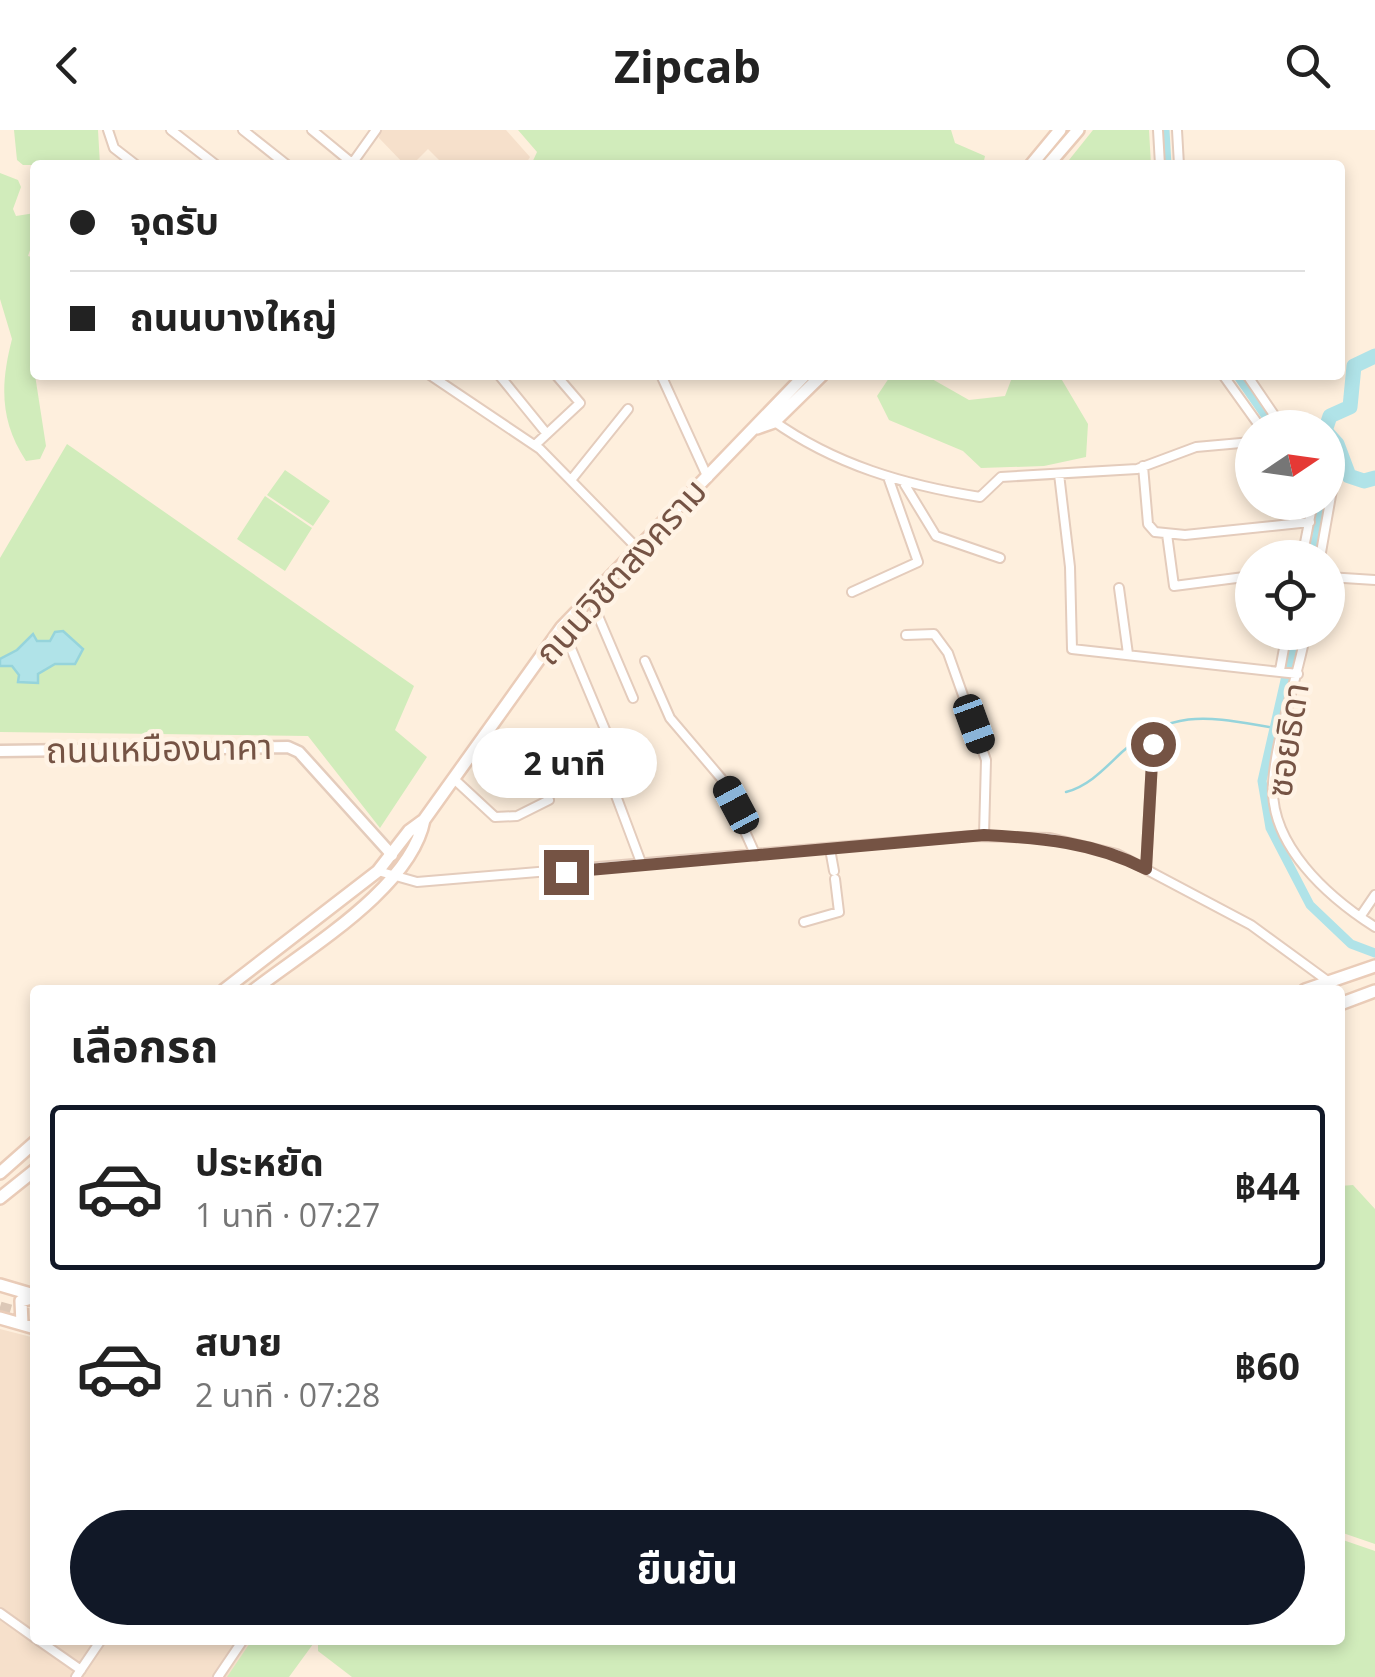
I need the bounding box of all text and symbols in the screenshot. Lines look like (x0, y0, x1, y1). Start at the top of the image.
text: Zipcab (614, 35, 761, 96)
icon: back (40, 38, 95, 93)
icon: search (1280, 38, 1335, 93)
text: จุดรับ (130, 194, 219, 246)
text: ถนนบางใหญ่ (130, 290, 337, 342)
north arrow (1235, 410, 1345, 520)
map controls (1235, 410, 1345, 650)
street label: ถนนวิชิตสงคราม (524, 468, 716, 674)
button: locate (1235, 540, 1345, 650)
street label: ซอยธิดา (1254, 679, 1319, 800)
car (950, 691, 998, 757)
street label: ถนนเหมืองนาคา (45, 722, 273, 773)
route start (1131, 722, 1176, 767)
callout: 2 นาที (474, 727, 658, 797)
text: 2 นาที (524, 741, 605, 784)
car (709, 771, 763, 839)
route end (544, 850, 589, 895)
text: เลือกรถ (70, 1014, 218, 1075)
text: ประหยัด (195, 1135, 324, 1187)
icon: car (75, 1143, 165, 1233)
text: ฿44 (1234, 1159, 1300, 1211)
text: 1 นาที · 07:27 (195, 1193, 380, 1236)
text: สบาย (195, 1315, 282, 1367)
icon: car (75, 1323, 165, 1413)
text: ฿60 (1234, 1339, 1300, 1391)
text: 2 นาที · 07:28 (195, 1373, 380, 1416)
button: ยืนยัน (70, 1510, 1305, 1625)

